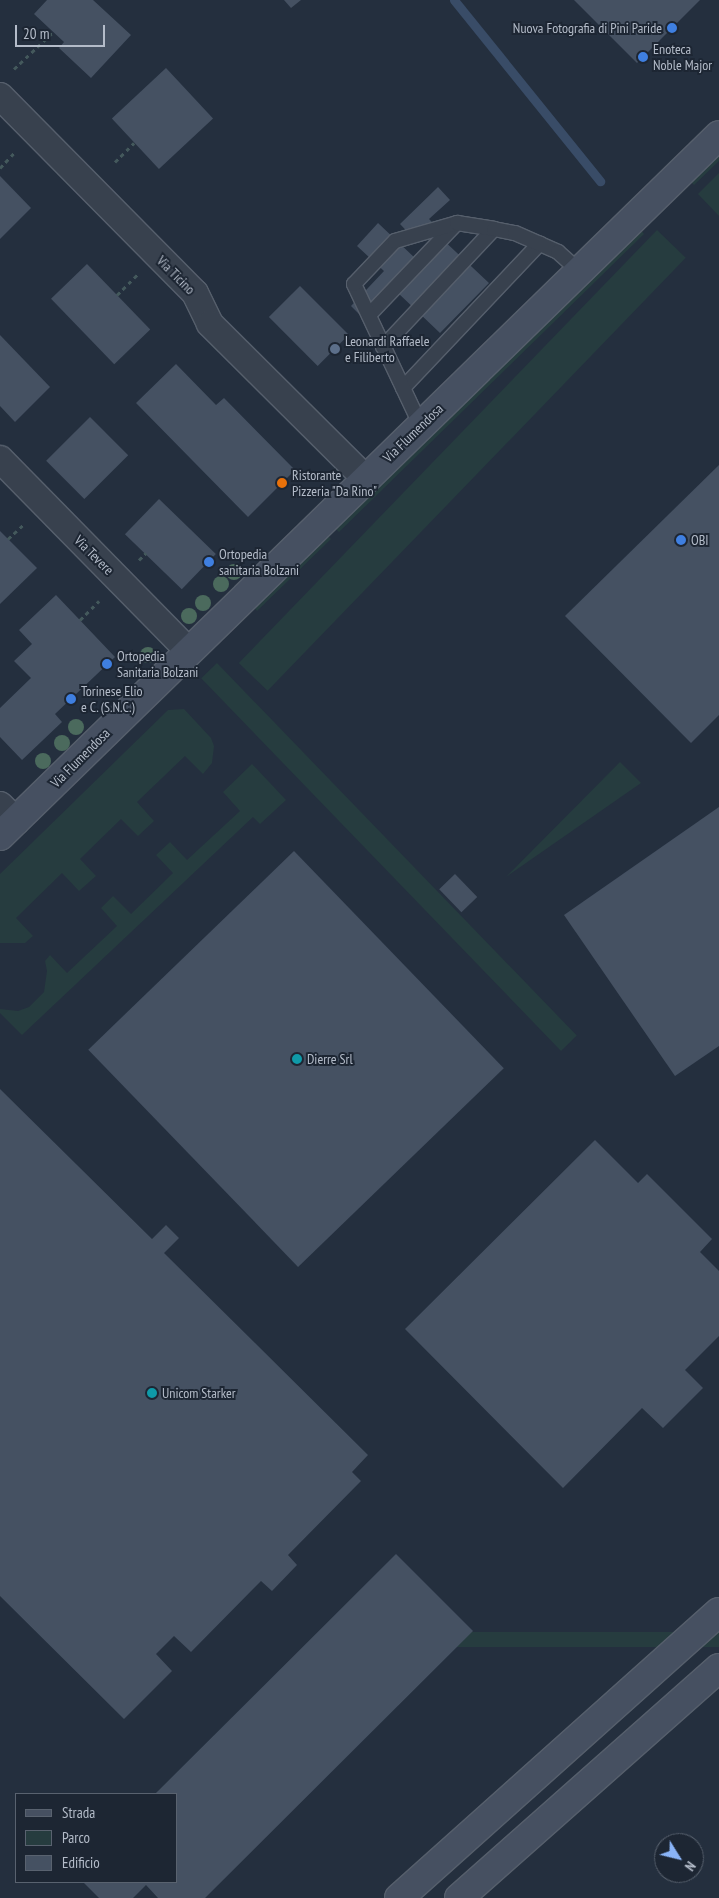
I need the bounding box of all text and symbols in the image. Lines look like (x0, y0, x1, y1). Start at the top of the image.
scale bar (18, 15, 108, 47)
place label: Nuova Fotografia di Pini Paride (513, 20, 662, 36)
marker: Nuova Fotografia di Pini Paride (666, 22, 678, 34)
text: 20 m (23, 24, 49, 43)
place label: Enoteca Noble Major (653, 41, 712, 74)
marker: Enoteca Noble Major (637, 51, 649, 63)
street label: Via Ticino (153, 252, 199, 298)
place label: Leonardi Raffaele e Filiberto (345, 333, 430, 366)
marker: Leonardi Raffaele e Filiberto (329, 343, 341, 355)
street label: Via Flumendosa (380, 400, 446, 466)
place label: Ristorante Pizzeria "Da Rino" (292, 467, 378, 500)
marker: Ristorante Pizzeria "Da Rino" (276, 477, 288, 489)
street label: Via Tevere (71, 532, 117, 578)
place label: OBI (691, 532, 709, 548)
marker: OBI (675, 534, 687, 546)
place label: Ortopedia sanitaria Bolzani (219, 546, 299, 578)
marker: Ortopedia sanitaria Bolzani (203, 556, 215, 568)
place label: Ortopedia Sanitaria Bolzani (117, 648, 198, 680)
marker: Ortopedia Sanitaria Bolzani (101, 658, 113, 670)
place label: Torinese Elio e C. (S.N.C.) (81, 683, 143, 716)
marker: Torinese Elio e C. (S.N.C.) (65, 693, 77, 705)
street label: Via Flumendosa (47, 725, 113, 791)
place label: Dierre Srl (307, 1051, 353, 1067)
marker: Dierre Srl (291, 1053, 303, 1065)
place label: Unicom Starker (162, 1385, 236, 1401)
marker: Unicom Starker (146, 1387, 158, 1399)
legend (15, 1793, 178, 1883)
text: Strada (62, 1803, 95, 1822)
text: Parco (62, 1828, 90, 1847)
north arrow (654, 1833, 704, 1883)
text: Edificio (62, 1853, 100, 1872)
text: N (681, 1858, 700, 1875)

